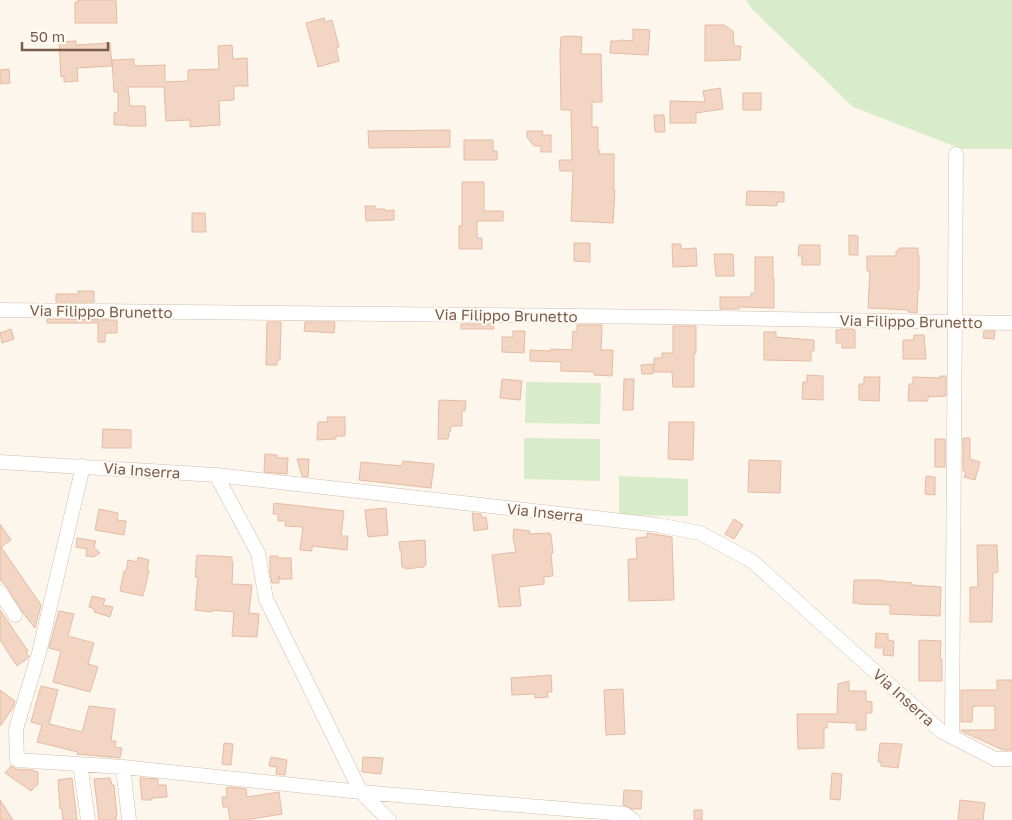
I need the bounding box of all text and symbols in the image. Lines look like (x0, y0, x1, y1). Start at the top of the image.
scale bar (22, 20, 109, 52)
text: 50 m (30, 27, 65, 45)
street label: Via Filippo Brunetto (29, 301, 173, 321)
street label: Via Filippo Brunetto (434, 305, 578, 325)
street label: Via Filippo Brunetto (839, 311, 983, 331)
street label: Via Inserra (103, 458, 181, 482)
street label: Via Inserra (506, 499, 584, 525)
street label: Via Inserra (869, 665, 939, 729)

